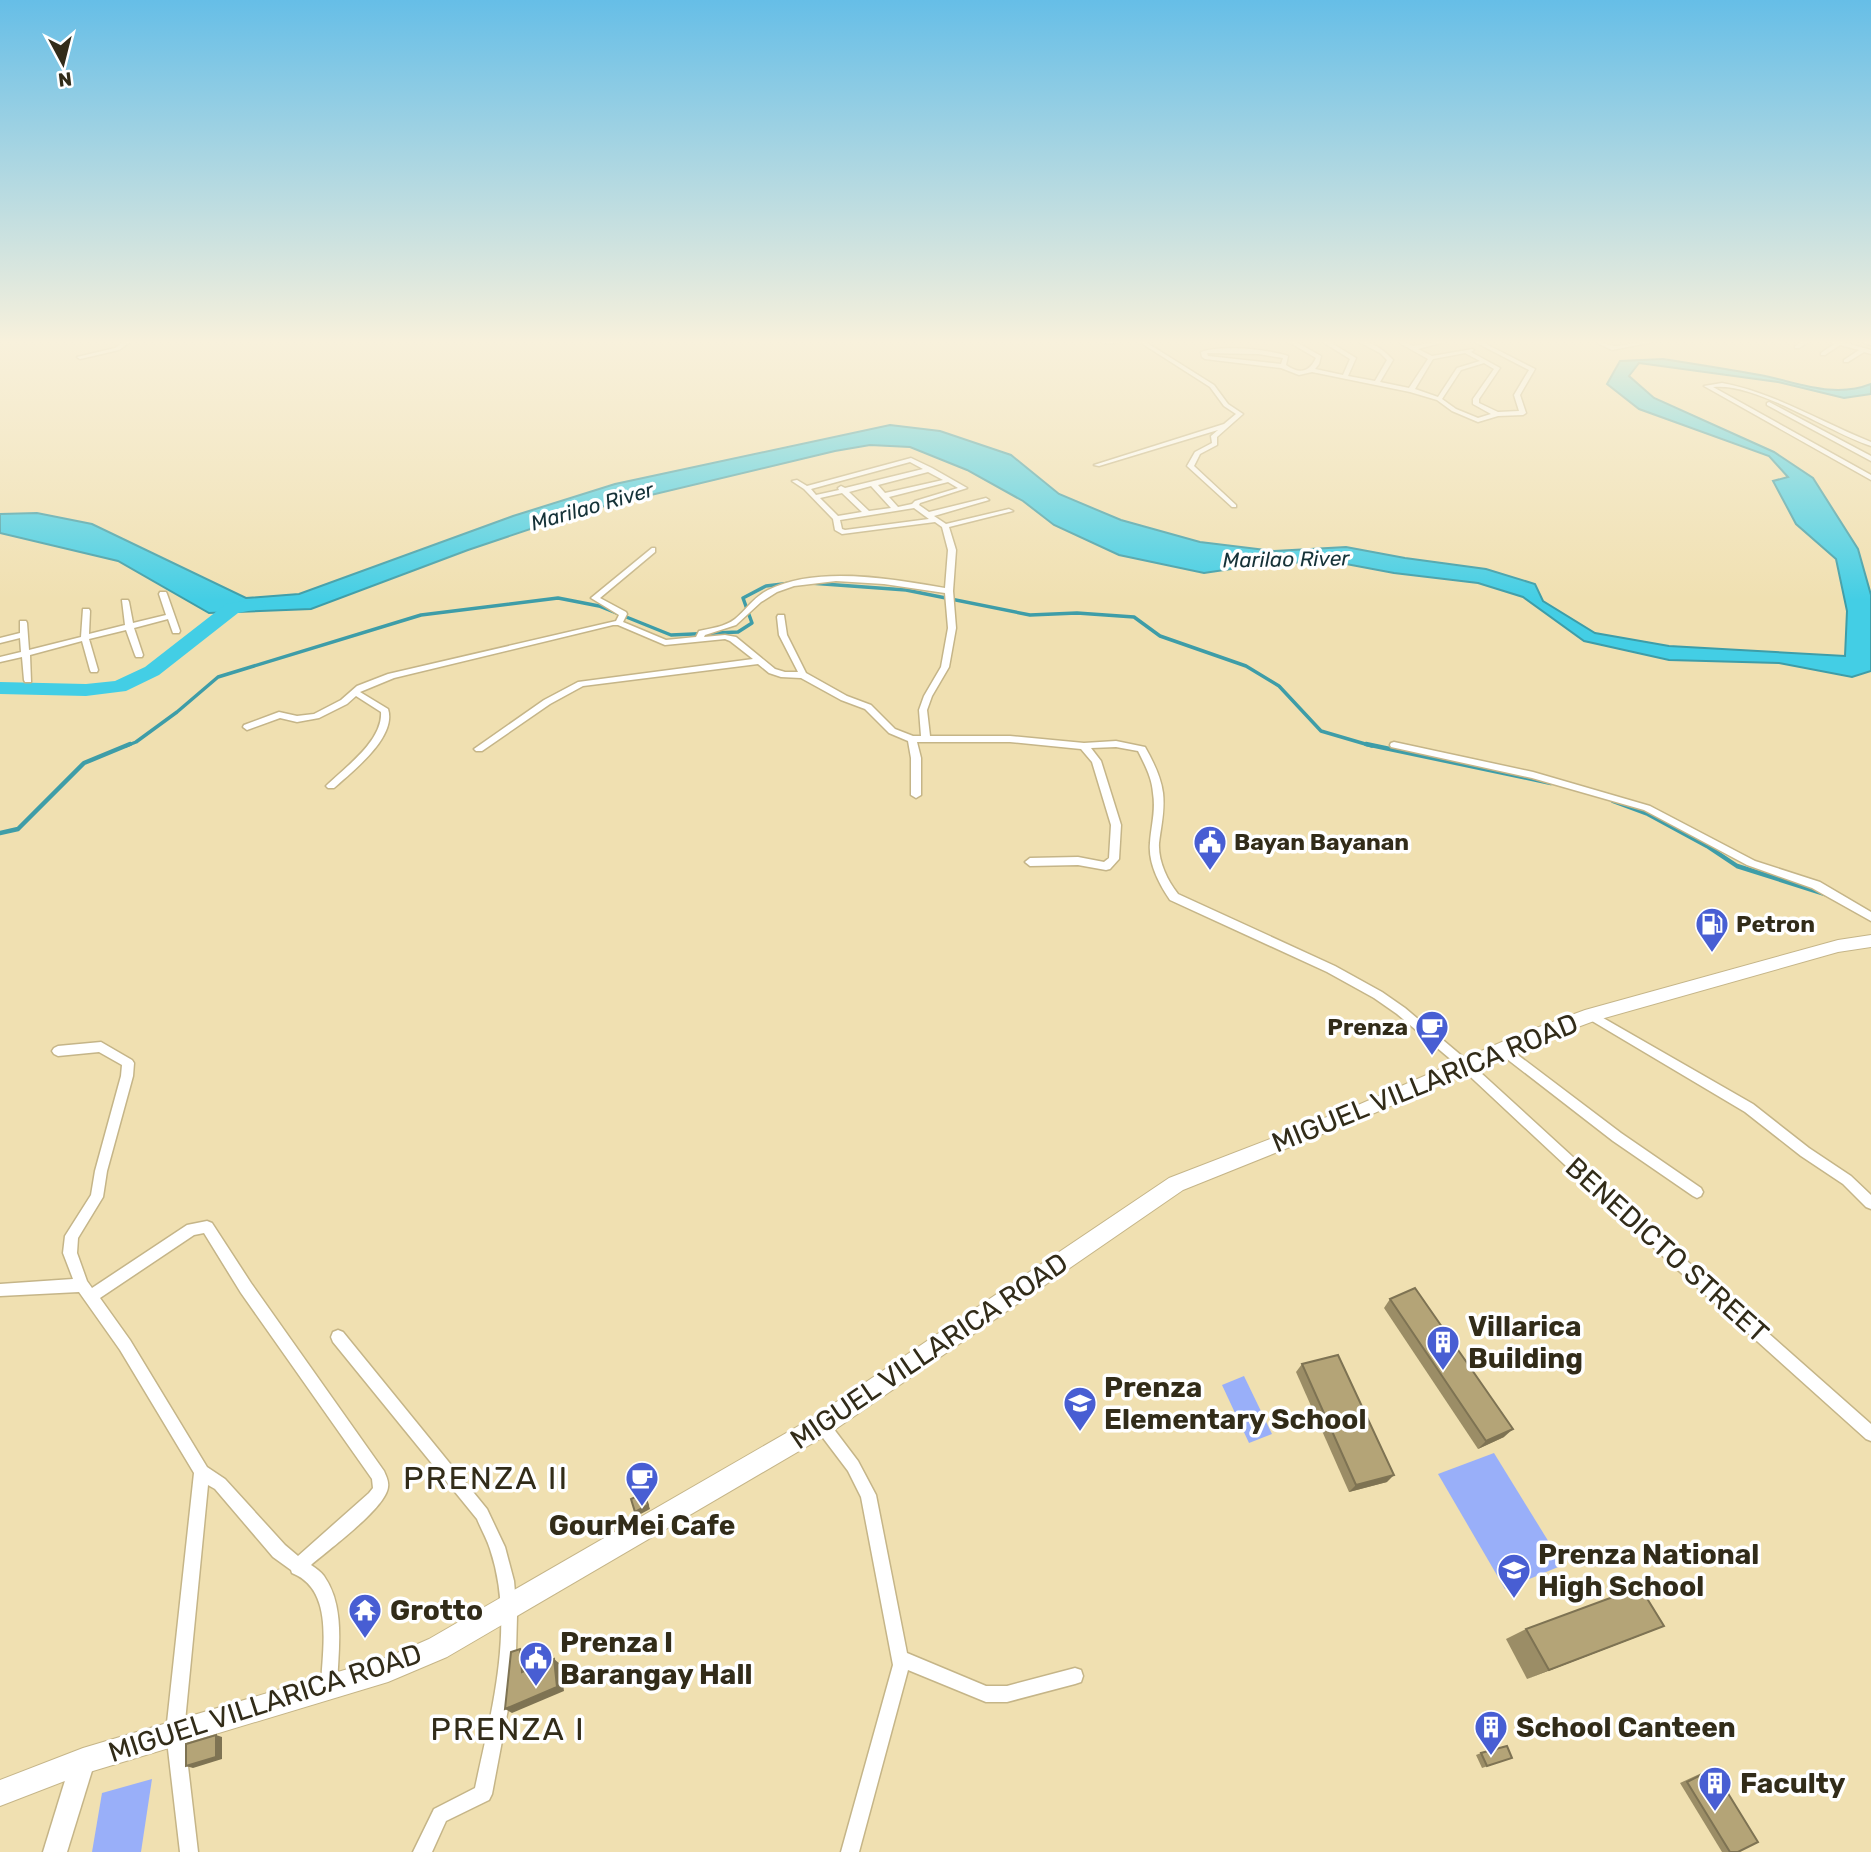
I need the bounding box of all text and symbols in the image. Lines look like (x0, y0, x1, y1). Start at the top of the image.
north arrow (28, 28, 98, 98)
text: N (57, 67, 73, 92)
water label: Marilao River (528, 476, 657, 535)
water label: Marilao River (1222, 545, 1351, 573)
public building icon: Bayan Bayanan (1191, 823, 1229, 872)
place label: Bayan Bayanan (1234, 828, 1409, 856)
fuel station icon: Petron (1693, 905, 1731, 954)
place label: Petron (1736, 910, 1815, 938)
street label: MIGUEL VILLARICA ROAD (1267, 1006, 1583, 1160)
cafe icon: Prenza (1413, 1008, 1451, 1057)
place label: Prenza (1327, 1013, 1408, 1041)
street label: BENEDICTO STREET (1559, 1150, 1775, 1350)
street label: MIGUEL VILLARICA ROAD (784, 1246, 1074, 1456)
place label: Villarica Building (1468, 1310, 1583, 1375)
building icon: Villarica Building (1424, 1323, 1462, 1372)
place label: Prenza Elementary School (1104, 1371, 1366, 1436)
school or university icon: Prenza Elementary School (1061, 1384, 1099, 1433)
district label: PRENZA II (403, 1459, 569, 1497)
cafe icon: GourMei Cafe (623, 1459, 661, 1508)
place label: GourMei Cafe (549, 1509, 735, 1542)
place label: Prenza National High School (1538, 1538, 1759, 1603)
school or university icon: Prenza National High School (1495, 1551, 1533, 1600)
temple icon: Grotto (346, 1591, 384, 1640)
place label: Grotto (390, 1594, 483, 1627)
place label: Prenza I Barangay Hall (560, 1626, 752, 1691)
street label: MIGUEL VILLARICA ROAD (104, 1637, 426, 1769)
public building icon: Prenza I Barangay Hall (517, 1639, 555, 1688)
building icon: School Canteen (1472, 1708, 1510, 1757)
district label: PRENZA I (430, 1710, 586, 1748)
place label: School Canteen (1516, 1711, 1736, 1744)
building icon: Faculty (1696, 1764, 1734, 1813)
place label: Faculty (1740, 1767, 1846, 1800)

